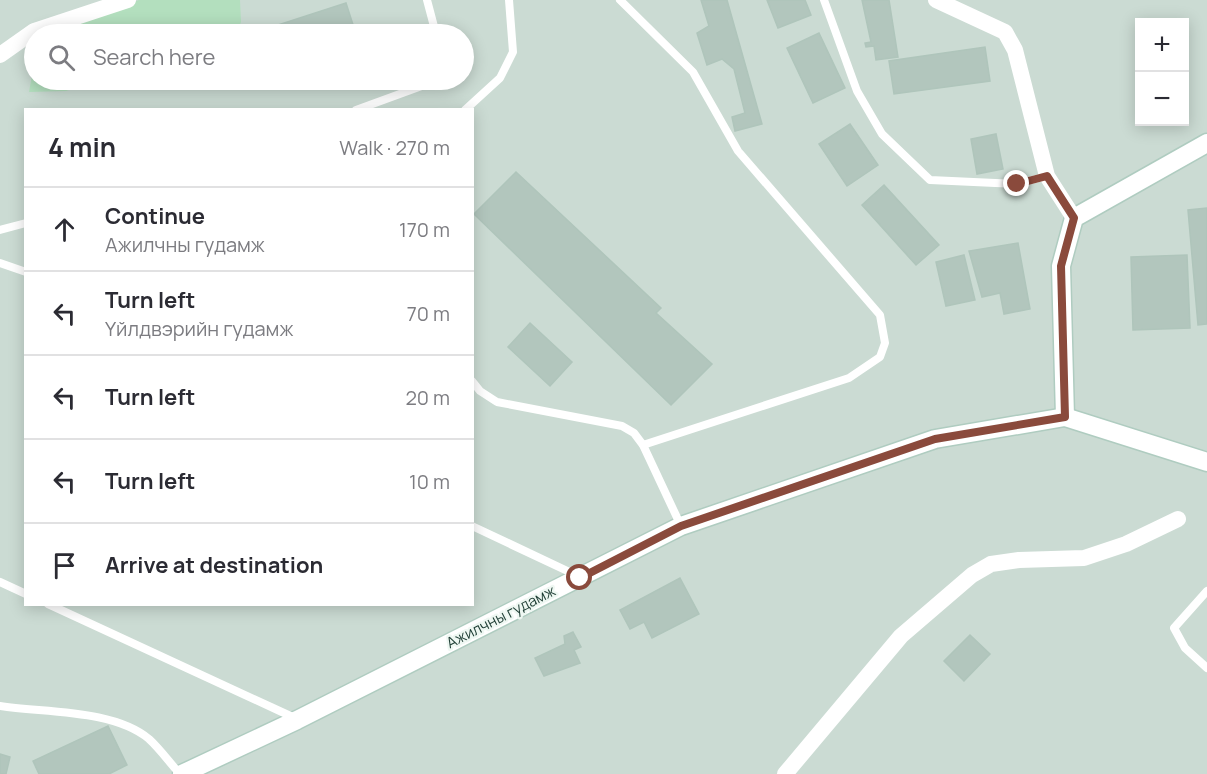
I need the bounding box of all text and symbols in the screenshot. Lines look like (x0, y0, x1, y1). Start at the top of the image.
map controls (1135, 18, 1189, 126)
button: + (1135, 18, 1189, 72)
search box (24, 24, 474, 90)
icon: search (45, 41, 78, 74)
text: Search here (93, 42, 215, 72)
button: − (1135, 72, 1189, 126)
text: 4 min (48, 129, 116, 165)
text: Walk · 270 m (339, 134, 450, 161)
route end (1003, 170, 1029, 196)
text: Continue (105, 201, 205, 231)
icon: ahead (48, 213, 81, 246)
text: 170 m (399, 216, 450, 243)
text: Ажилчны гудамж (105, 231, 265, 258)
text: Turn left (105, 285, 195, 315)
icon: left (48, 297, 81, 330)
text: 70 m (407, 300, 450, 327)
text: Yйлдвэрийн гудамж (105, 315, 293, 342)
icon: left (48, 381, 81, 414)
text: Turn left (105, 382, 195, 412)
text: 20 m (405, 384, 450, 411)
icon: left (48, 465, 81, 498)
text: Turn left (105, 466, 195, 496)
text: 10 m (409, 468, 450, 495)
icon: arrive (48, 549, 81, 582)
text: Arrive at destination (105, 550, 323, 580)
route start (566, 564, 592, 590)
street label: Ажилчны гудамж (443, 580, 559, 653)

